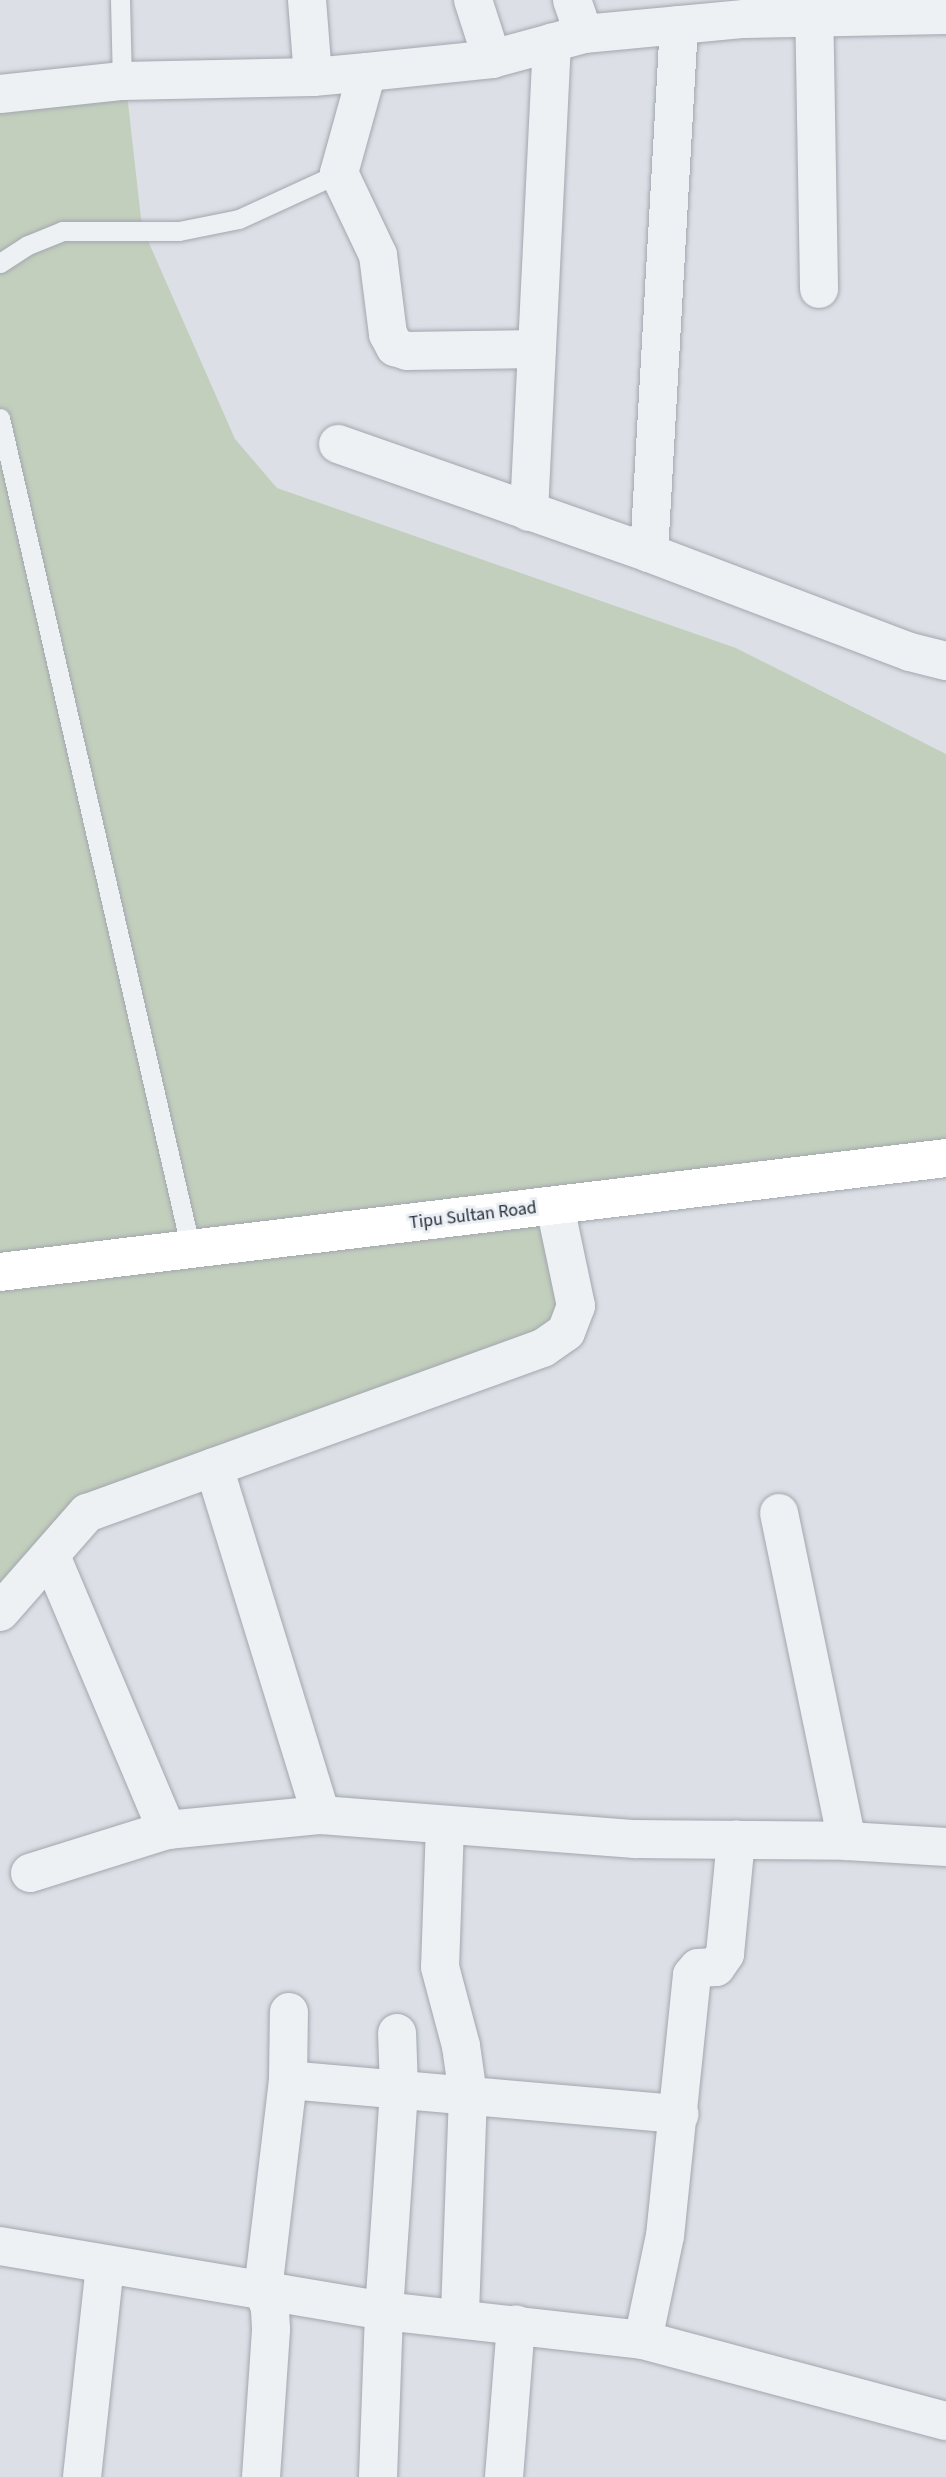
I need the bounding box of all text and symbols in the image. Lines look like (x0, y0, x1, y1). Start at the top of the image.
street label: Tipu Sultan Road (408, 1197, 538, 1235)

